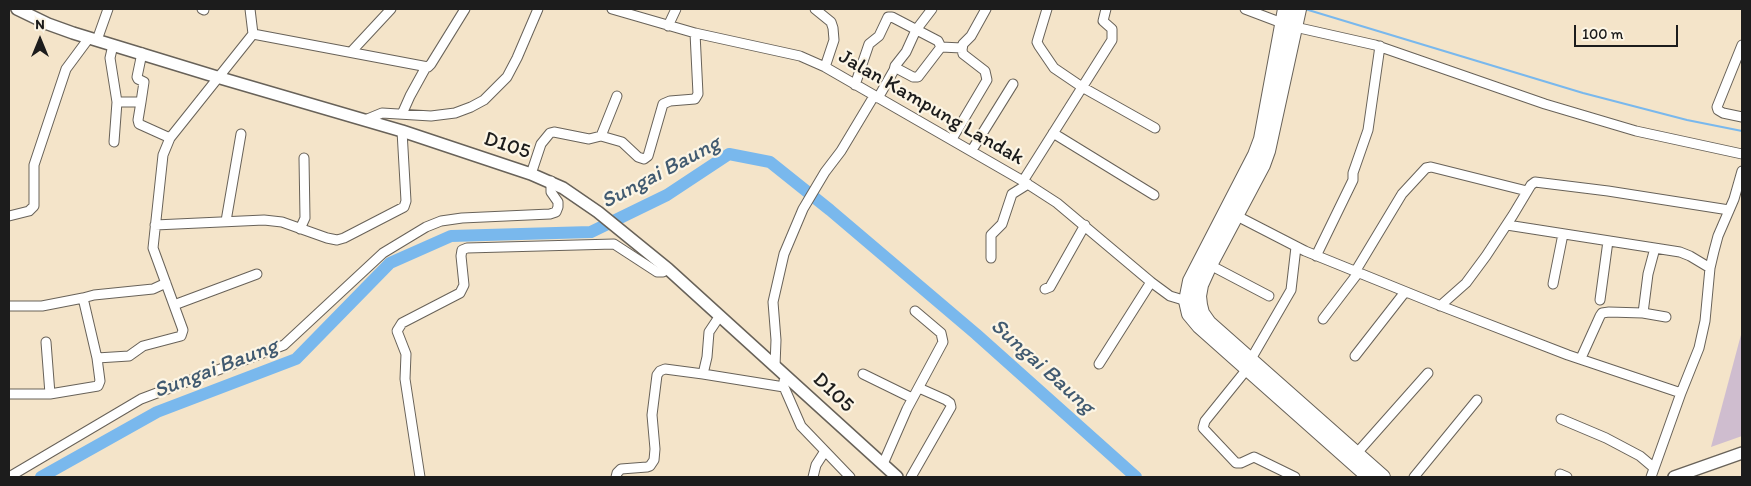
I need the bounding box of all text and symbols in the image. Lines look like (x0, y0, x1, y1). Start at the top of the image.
north arrow (15, 15, 65, 65)
scale bar (1576, 15, 1680, 47)
text: N (35, 16, 45, 33)
text: 100 m (1582, 25, 1623, 43)
street label: Jalan Kampung Landak (834, 45, 1028, 171)
street label: D105 (480, 127, 534, 165)
water label: Sungai Baung (597, 131, 725, 215)
water label: Sungai Baung (985, 313, 1099, 421)
water label: Sungai Baung (150, 333, 282, 405)
street label: D105 (807, 368, 859, 418)

